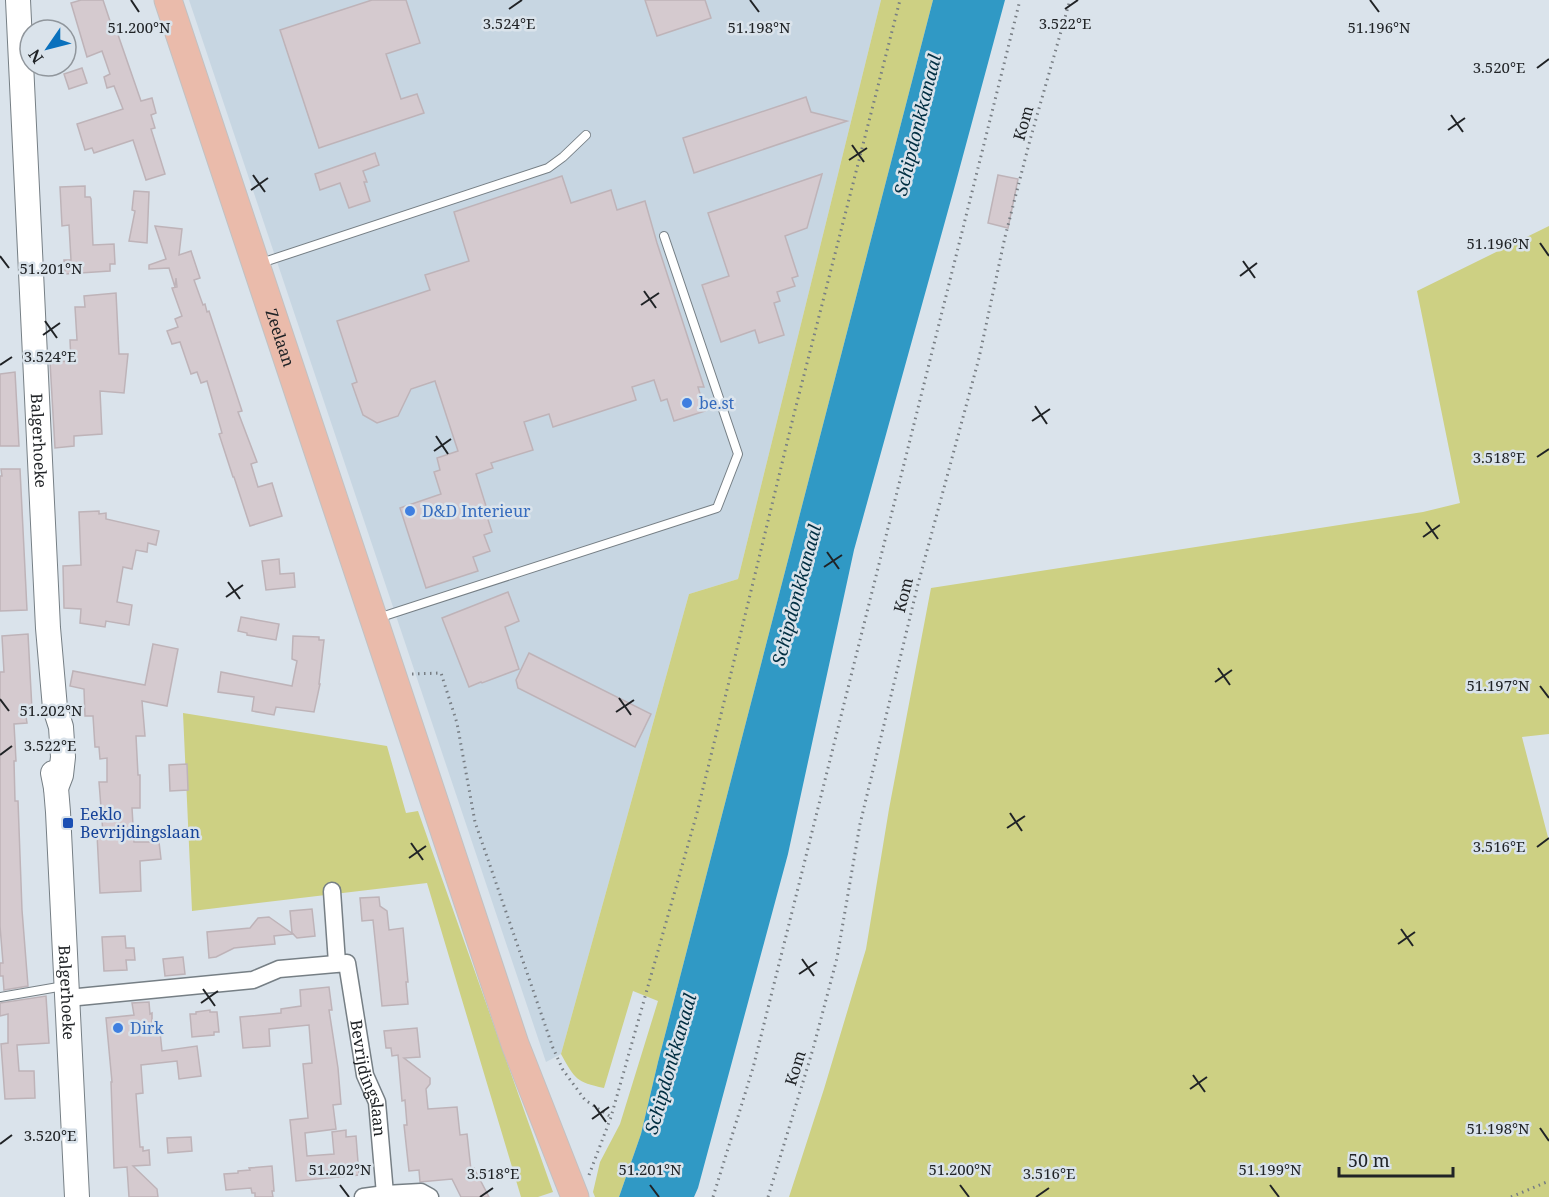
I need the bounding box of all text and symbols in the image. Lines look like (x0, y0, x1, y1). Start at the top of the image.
text: 3.524°E (483, 13, 535, 33)
text: 3.522°E (1039, 13, 1091, 33)
text: 51.200°N (107, 17, 171, 37)
text: 51.198°N (727, 17, 791, 37)
text: 51.196°N (1347, 17, 1411, 37)
north arrow (18, 18, 78, 78)
text: N (23, 45, 48, 68)
water label: Schipdonkkanaal (888, 51, 946, 198)
text: 3.520°E (1473, 57, 1525, 77)
street label: Kom (1008, 103, 1038, 143)
text: 51.196°N (1466, 233, 1530, 253)
text: 51.201°N (19, 258, 83, 278)
street label: Zeelaan (260, 306, 300, 370)
text: 3.524°E (24, 346, 76, 366)
place label: be.st (699, 392, 735, 414)
street label: Balgerhoeke (26, 393, 52, 488)
marker: be.st (680, 396, 694, 410)
text: 3.518°E (1473, 447, 1525, 467)
place label: D&D Interieur (422, 500, 531, 522)
marker: D&D Interieur (403, 504, 417, 518)
water label: Schipdonkkanaal (766, 521, 826, 668)
street label: Kom (888, 575, 918, 615)
text: 51.197°N (1466, 675, 1530, 695)
text: 51.202°N (19, 700, 83, 720)
text: 3.522°E (24, 735, 76, 755)
place label: Eeklo Bevrijdingslaan (80, 803, 200, 843)
marker: Eeklo Bevrijdingslaan (61, 816, 75, 830)
text: 3.516°E (1473, 836, 1525, 856)
street label: Balgerhoeke (54, 945, 80, 1040)
water label: Schipdonkkanaal (639, 990, 702, 1137)
place label: Dirk (130, 1017, 164, 1039)
street label: Bevrijdingslaan (345, 1018, 391, 1138)
marker: Dirk (111, 1021, 125, 1035)
street label: Kom (779, 1048, 811, 1088)
text: 51.198°N (1466, 1118, 1530, 1138)
text: 3.520°E (24, 1125, 76, 1145)
scale bar (1339, 1140, 1453, 1178)
text: 50 m (1348, 1148, 1390, 1172)
text: 51.202°N (308, 1159, 372, 1179)
text: 51.201°N (618, 1159, 682, 1179)
text: 51.200°N (928, 1159, 992, 1179)
text: 51.199°N (1238, 1159, 1302, 1179)
text: 3.518°E (467, 1163, 519, 1183)
text: 3.516°E (1023, 1163, 1075, 1183)

